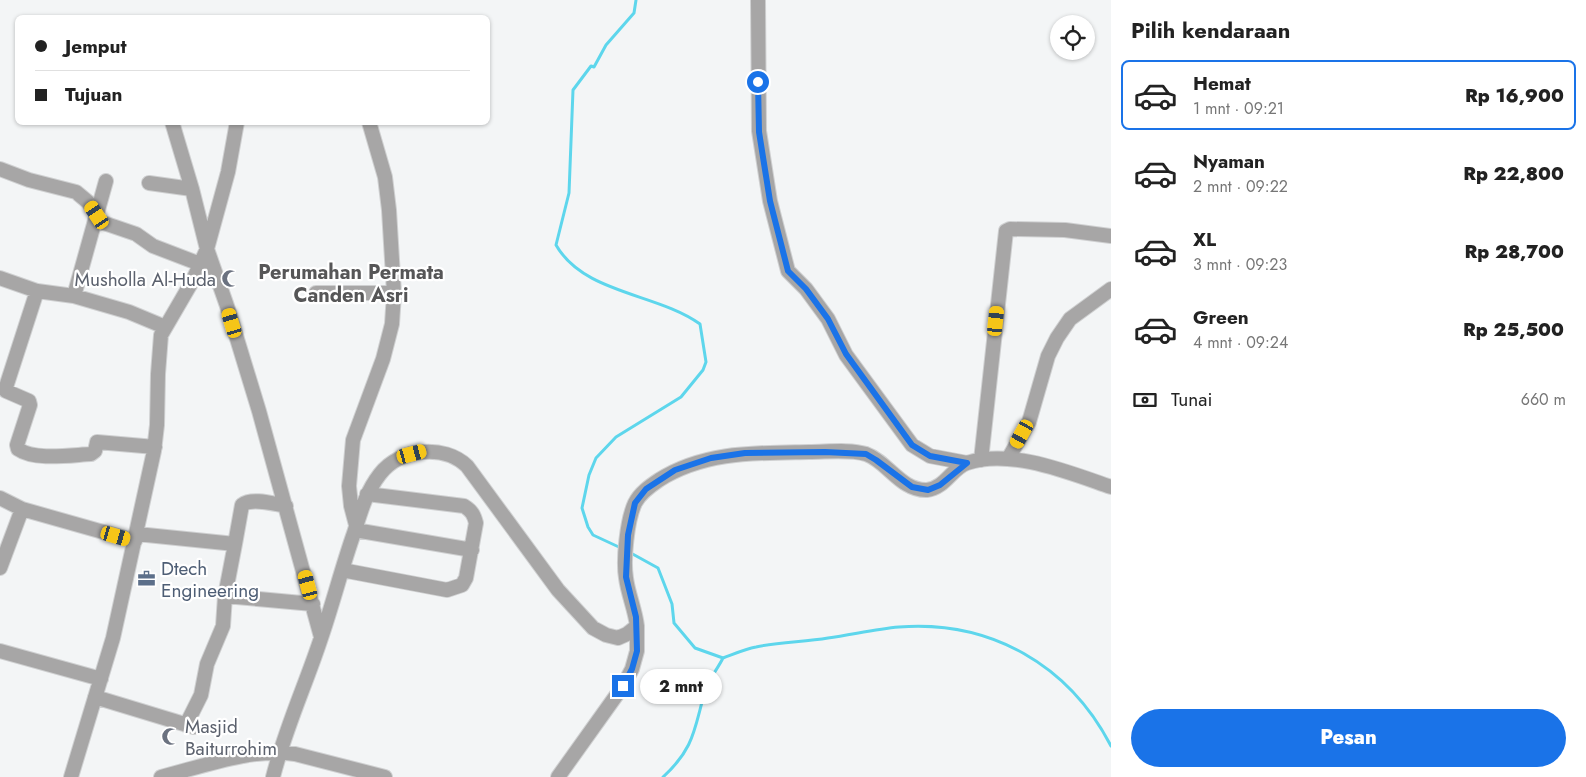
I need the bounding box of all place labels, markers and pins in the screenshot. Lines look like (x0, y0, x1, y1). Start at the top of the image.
place label: Musholla Al-Huda (75, 266, 216, 293)
mosque icon: Musholla Al-Huda (220, 269, 240, 289)
place label: Dtech Engineering (161, 555, 259, 604)
office icon: Dtech Engineering (137, 569, 157, 589)
place label: Masjid Baiturrohim (185, 713, 277, 762)
mosque icon: Masjid Baiturrohim (161, 727, 181, 747)

